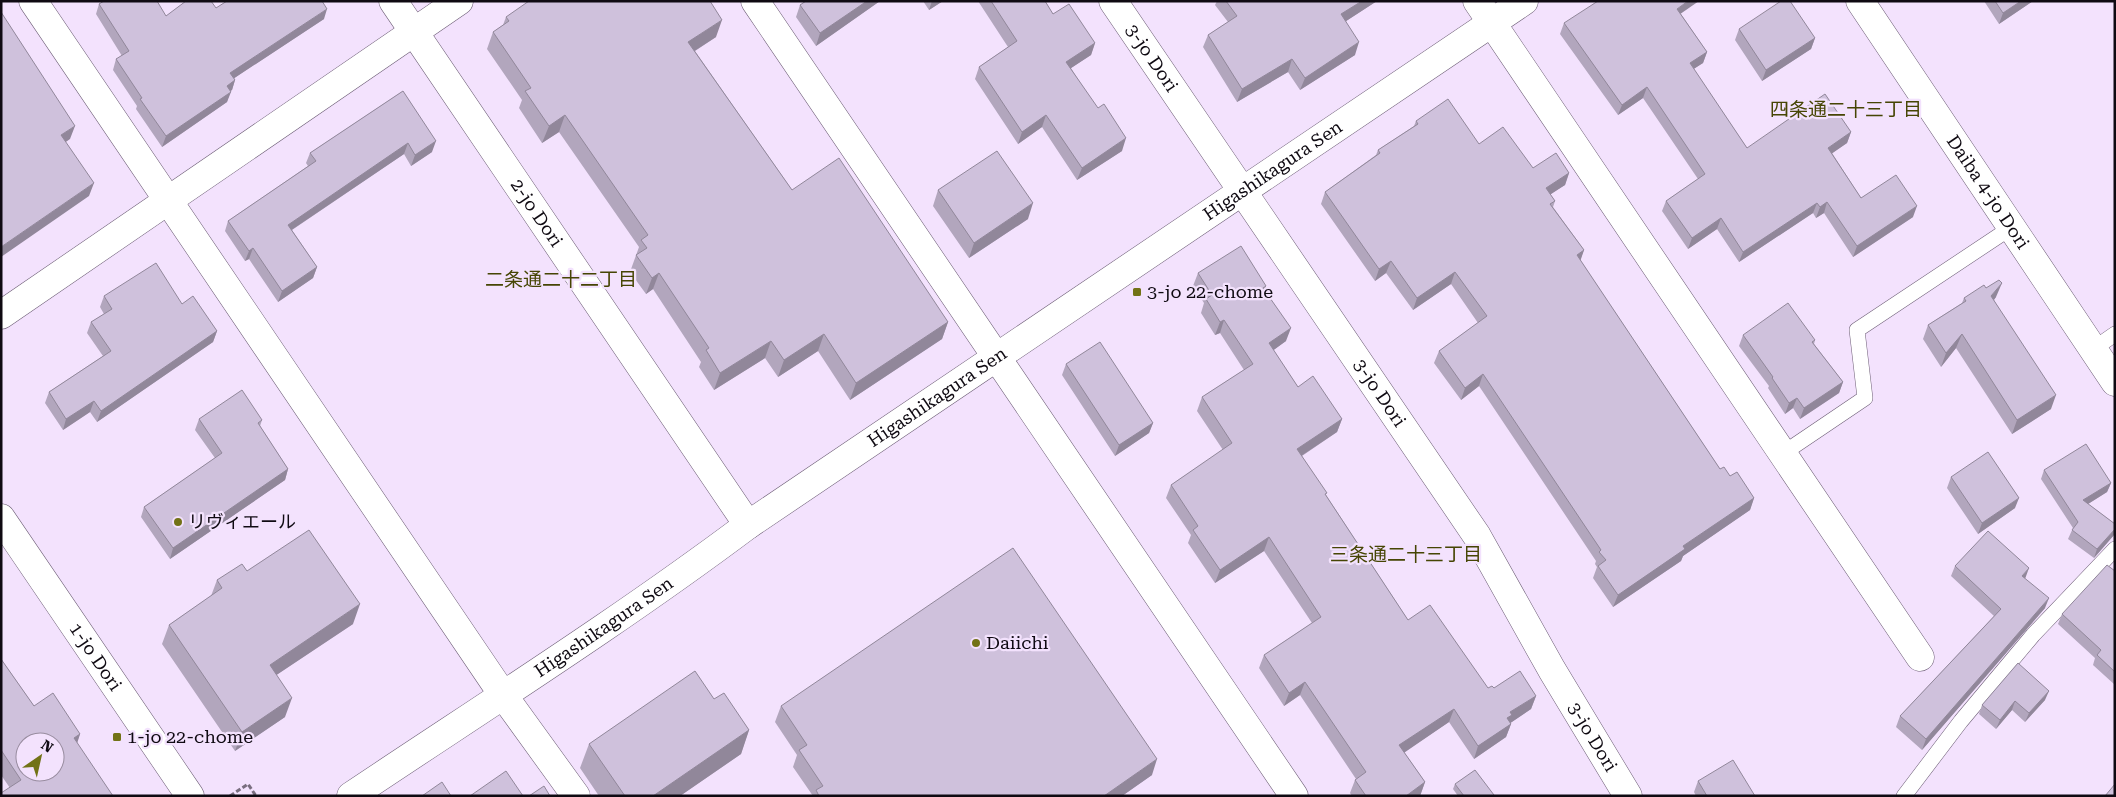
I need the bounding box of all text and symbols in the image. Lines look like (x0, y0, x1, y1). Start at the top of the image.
street label: 3-jo Dori (1122, 20, 1183, 96)
district label: 四条通二十三丁目 (1770, 98, 1922, 121)
street label: Higashikagura Sen (1199, 116, 1346, 225)
street label: Daiba 4-jo Dori (1943, 131, 2034, 253)
street label: 2-jo Dori (507, 175, 568, 251)
district label: 二条通二十二丁目 (485, 268, 637, 291)
place label: 3-jo 22-chome (1147, 281, 1273, 302)
marker: 3-jo 22-chome (1131, 286, 1143, 298)
street label: Higashikagura Sen (863, 342, 1011, 451)
street label: 3-jo Dori (1350, 355, 1411, 431)
place label: リヴィエール (188, 511, 296, 532)
marker: リヴィエール (172, 516, 184, 528)
district label: 三条通二十三丁目 (1330, 543, 1482, 566)
street label: Higashikagura Sen (530, 572, 677, 681)
street label: 1-jo Dori (65, 619, 126, 695)
place label: Daiichi (986, 632, 1049, 653)
marker: Daiichi (970, 637, 982, 649)
street label: 3-jo Dori (1564, 698, 1622, 776)
place label: 1-jo 22-chome (127, 726, 253, 747)
marker: 1-jo 22-chome (111, 731, 123, 743)
north arrow (15, 732, 65, 782)
text: N (38, 737, 56, 756)

